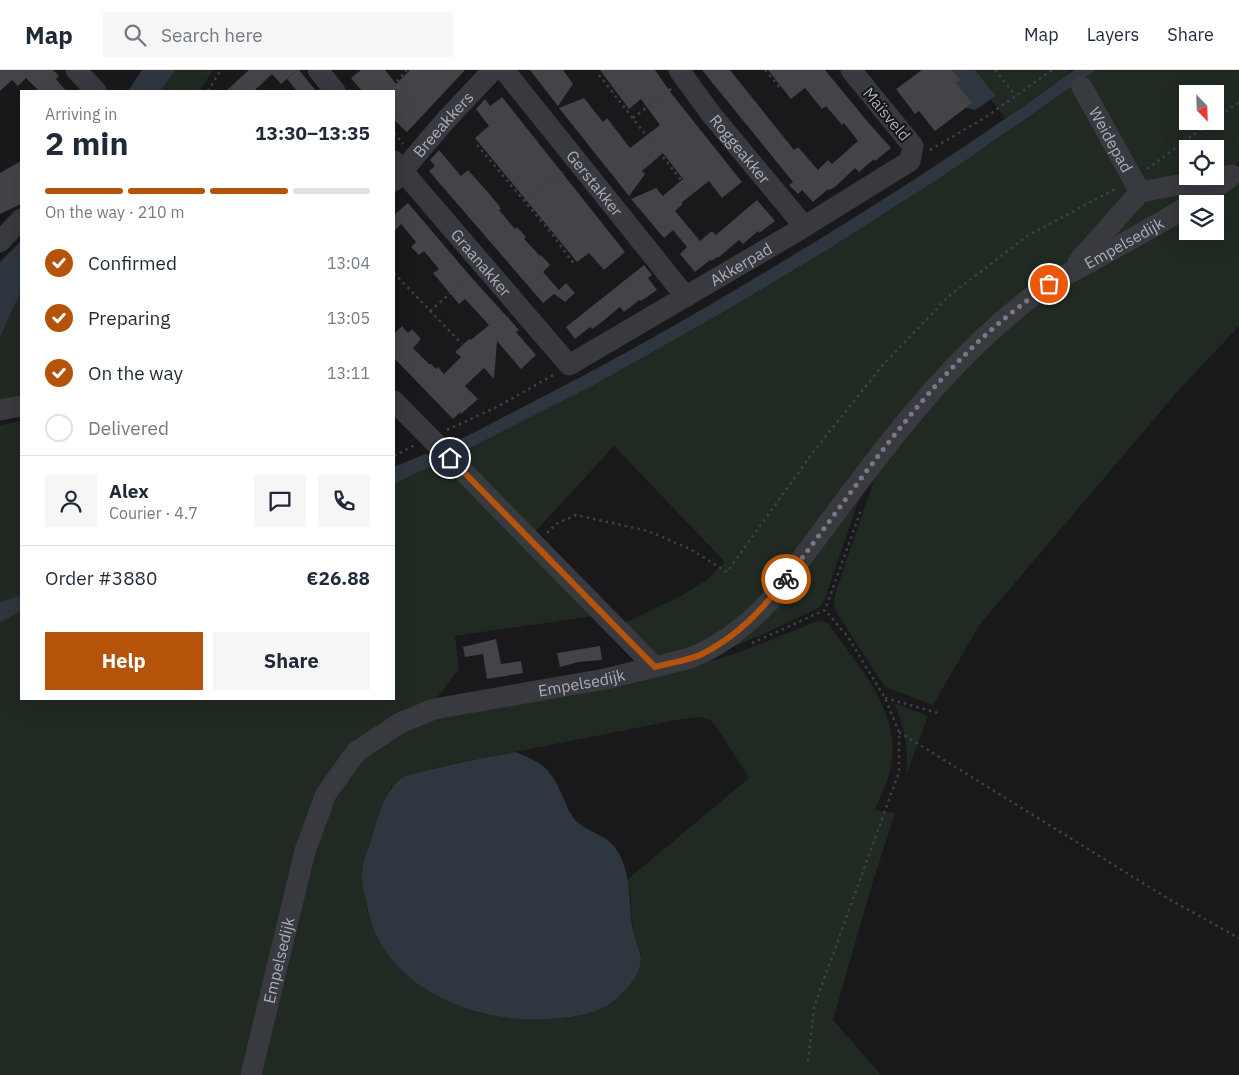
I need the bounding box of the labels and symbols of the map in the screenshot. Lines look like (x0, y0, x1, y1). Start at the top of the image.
street label: Maïsveld (859, 83, 915, 145)
north arrow (1179, 85, 1224, 130)
street label: Breeakkers (409, 87, 478, 161)
street label: Weidepad (1085, 103, 1137, 176)
street label: Roggeakker (705, 110, 775, 188)
street label: Gerstakker (562, 146, 627, 220)
street label: Empelsedijk (1081, 212, 1168, 273)
street label: Graanakker (447, 225, 516, 301)
street label: Akkerpad (706, 238, 776, 290)
pin (1028, 263, 1070, 305)
pin (429, 437, 471, 479)
courier (761, 554, 811, 604)
street label: Empelsedijk (536, 664, 628, 701)
street label: Empelsedijk (259, 915, 299, 1005)

